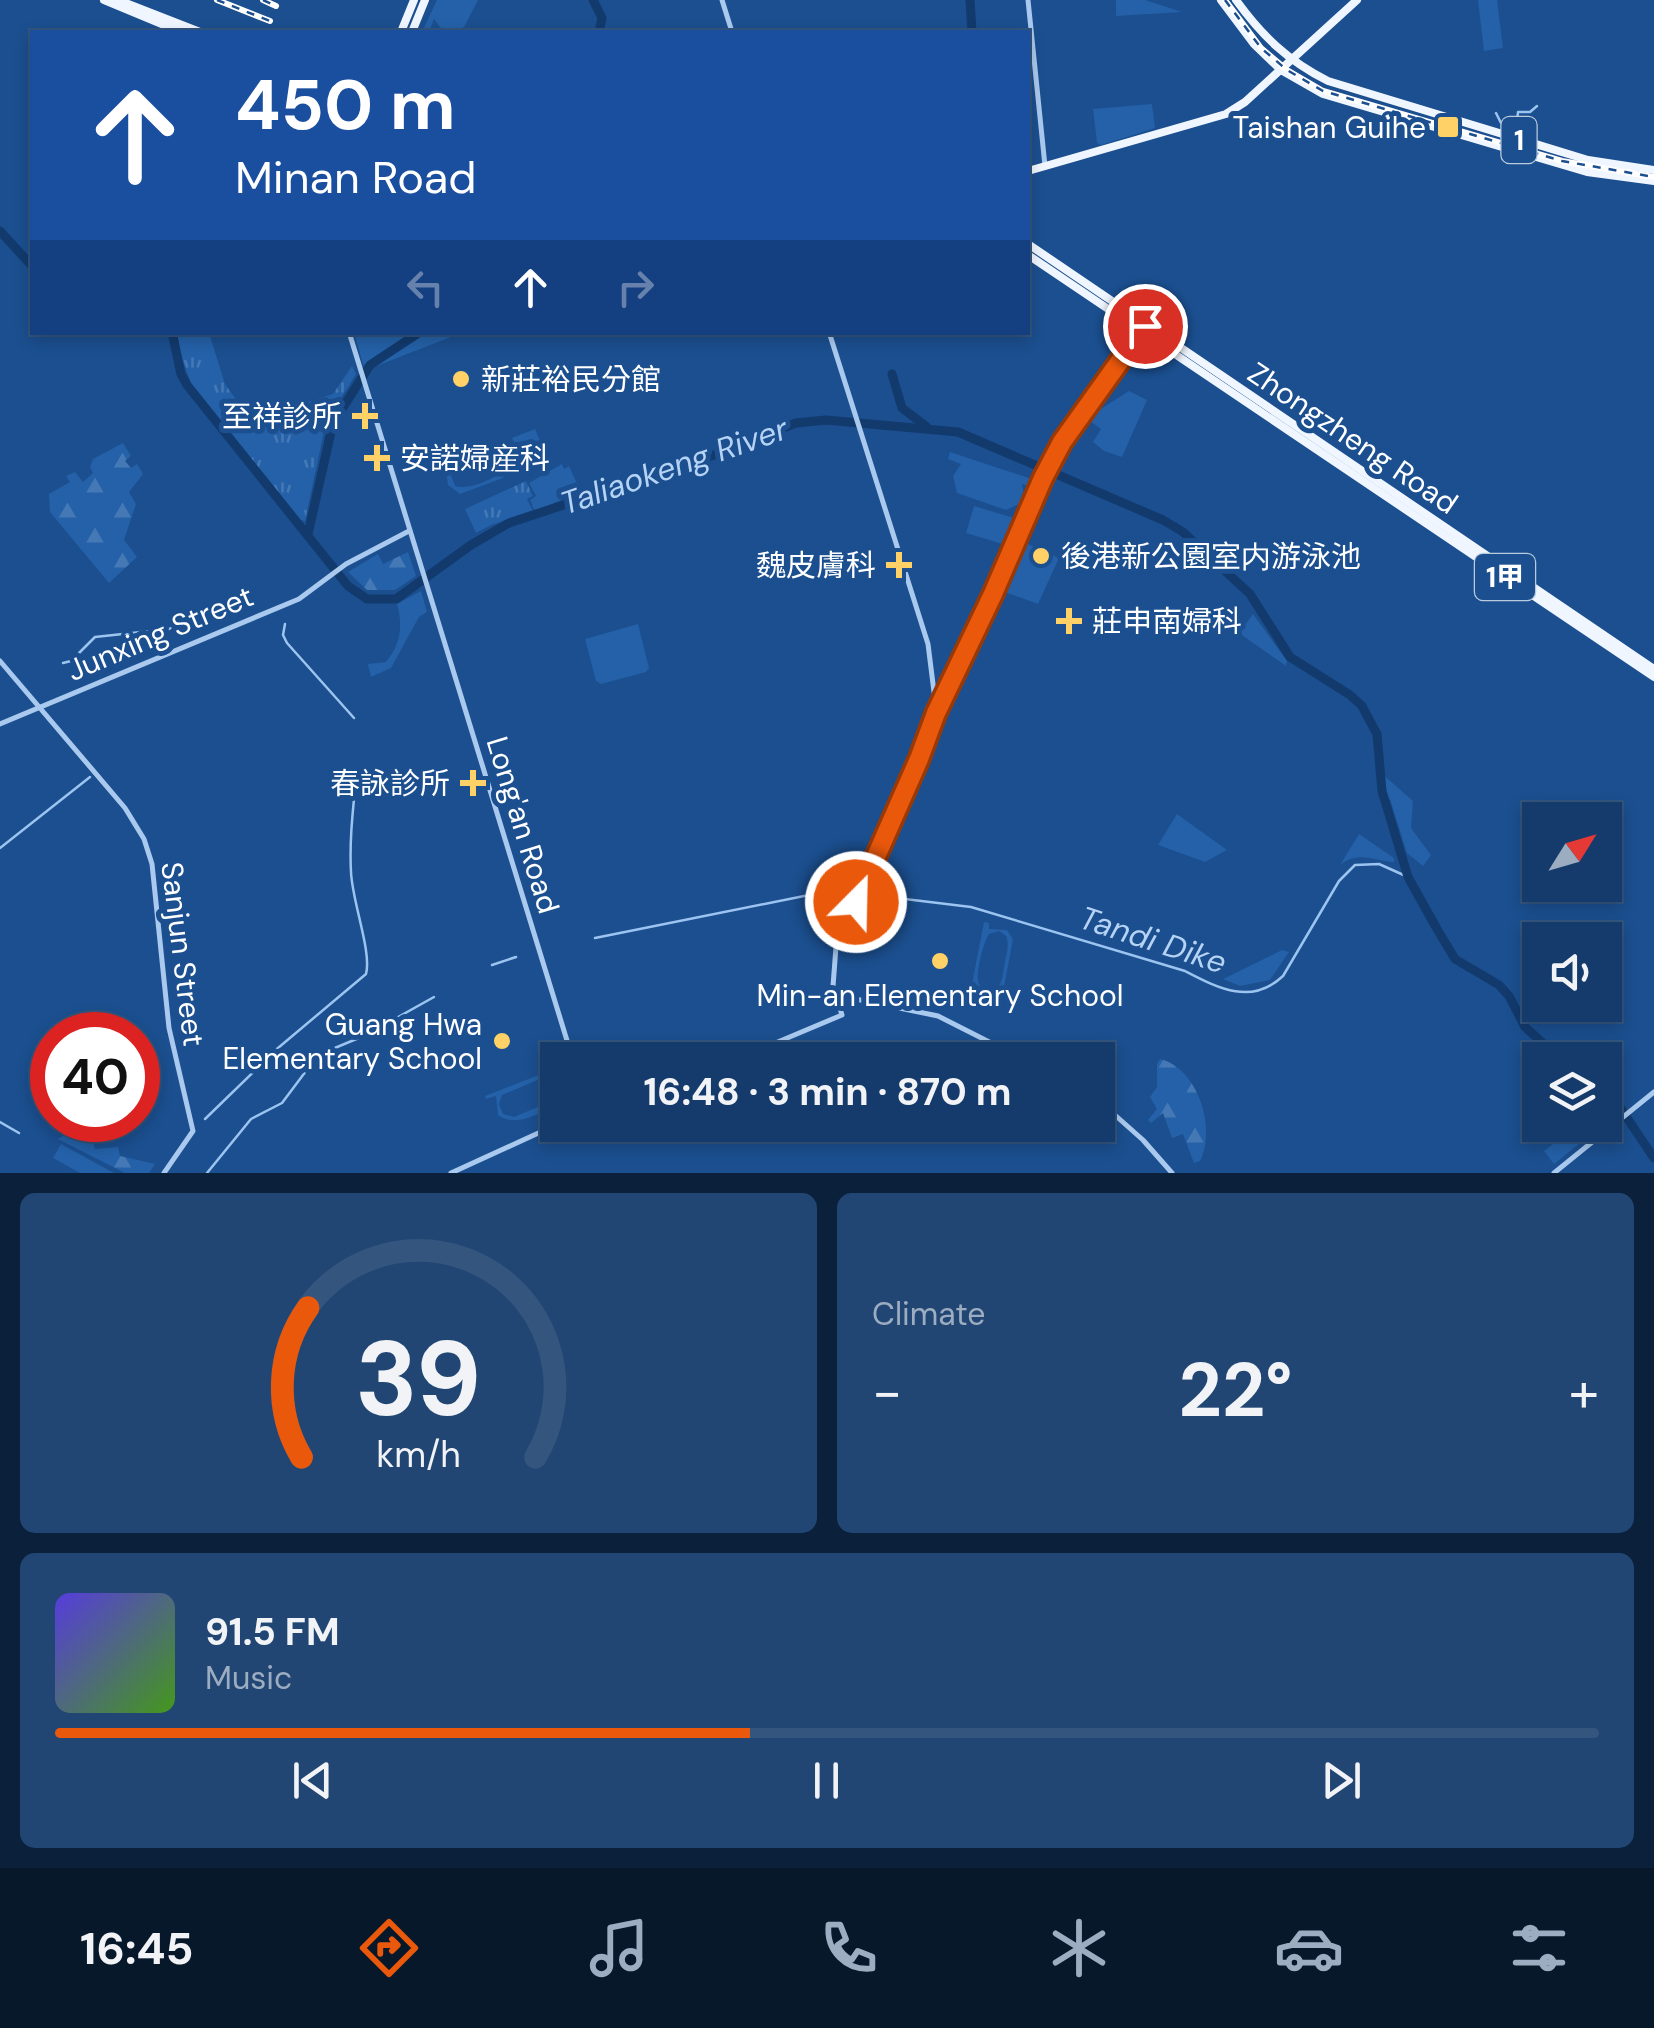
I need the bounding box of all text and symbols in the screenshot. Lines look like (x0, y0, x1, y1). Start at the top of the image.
text: 450 m (235, 60, 456, 151)
icon: ahead (70, 70, 200, 200)
place label: Taishan Guihe (1233, 108, 1426, 147)
marker: Taishan Guihe (1435, 114, 1461, 140)
road number: 1 (1502, 117, 1536, 163)
text: Minan Road (235, 148, 477, 207)
icon: left (398, 260, 453, 315)
icon: ahead (503, 260, 558, 315)
icon: right (608, 260, 663, 315)
pin (1103, 284, 1188, 369)
icon: arrive (1118, 299, 1173, 354)
street label: Zhongzheng Road (1241, 353, 1465, 523)
place label: 新莊裕民分館 (481, 360, 661, 399)
marker: 新莊裕民分館 (450, 368, 472, 390)
place label: 至祥診所 (222, 397, 342, 436)
marker: 至祥診所 (352, 403, 378, 429)
water label: Taliaokeng River (555, 407, 794, 525)
place label: 安諾婦産科 (400, 439, 550, 478)
marker: 安諾婦産科 (364, 445, 390, 471)
place label: 後港新公園室内游泳池 (1061, 537, 1361, 576)
marker: 後港新公園室内游泳池 (1030, 545, 1052, 567)
place label: 魏皮膚科 (756, 546, 876, 585)
marker: 魏皮膚科 (886, 552, 912, 578)
road number: 1甲 (1475, 554, 1535, 600)
street label: Junxing Street (61, 576, 259, 690)
place label: 莊申南婦科 (1092, 602, 1242, 641)
marker: 莊申南婦科 (1056, 608, 1082, 634)
street label: Long'an Road (478, 732, 568, 918)
place label: 春詠診所 (330, 764, 450, 803)
marker: 春詠診所 (460, 770, 486, 796)
north arrow (1522, 802, 1622, 902)
map controls (1522, 802, 1622, 1142)
position arrow (804, 850, 908, 954)
street label: Sanjun Street (152, 859, 214, 1049)
water label: Tandi Dike (1074, 897, 1232, 983)
button: sound (1522, 922, 1622, 1022)
marker: Min-an Elementary School (929, 950, 951, 972)
place label: Min-an Elementary School (757, 976, 1124, 1015)
place label: Guang Hwa Elementary School (222, 1005, 482, 1078)
speed limit sign: 40 (30, 1012, 160, 1142)
marker: Guang Hwa Elementary School (491, 1030, 513, 1052)
button: layers (1522, 1042, 1622, 1142)
text: 16:48 · 3 min · 870 m (644, 1067, 1011, 1117)
text: Climate (872, 1293, 986, 1335)
text: 39 (355, 1312, 482, 1447)
text: 22° (1179, 1342, 1292, 1439)
text: − (872, 1356, 902, 1428)
text: + (1569, 1356, 1599, 1428)
text: km/h (376, 1432, 461, 1478)
text: 91.5 FM (205, 1607, 340, 1657)
text: Music (205, 1657, 292, 1699)
icon: previous (285, 1753, 340, 1808)
icon: pause (799, 1753, 854, 1808)
icon: next (1314, 1753, 1369, 1808)
icon: directions (354, 1913, 424, 1983)
icon: music (584, 1913, 654, 1983)
icon: phone (814, 1913, 884, 1983)
icon: climate (1044, 1913, 1114, 1983)
icon: car (1274, 1913, 1344, 1983)
icon: filters (1504, 1913, 1574, 1983)
text: 16:45 (80, 1919, 194, 1978)

